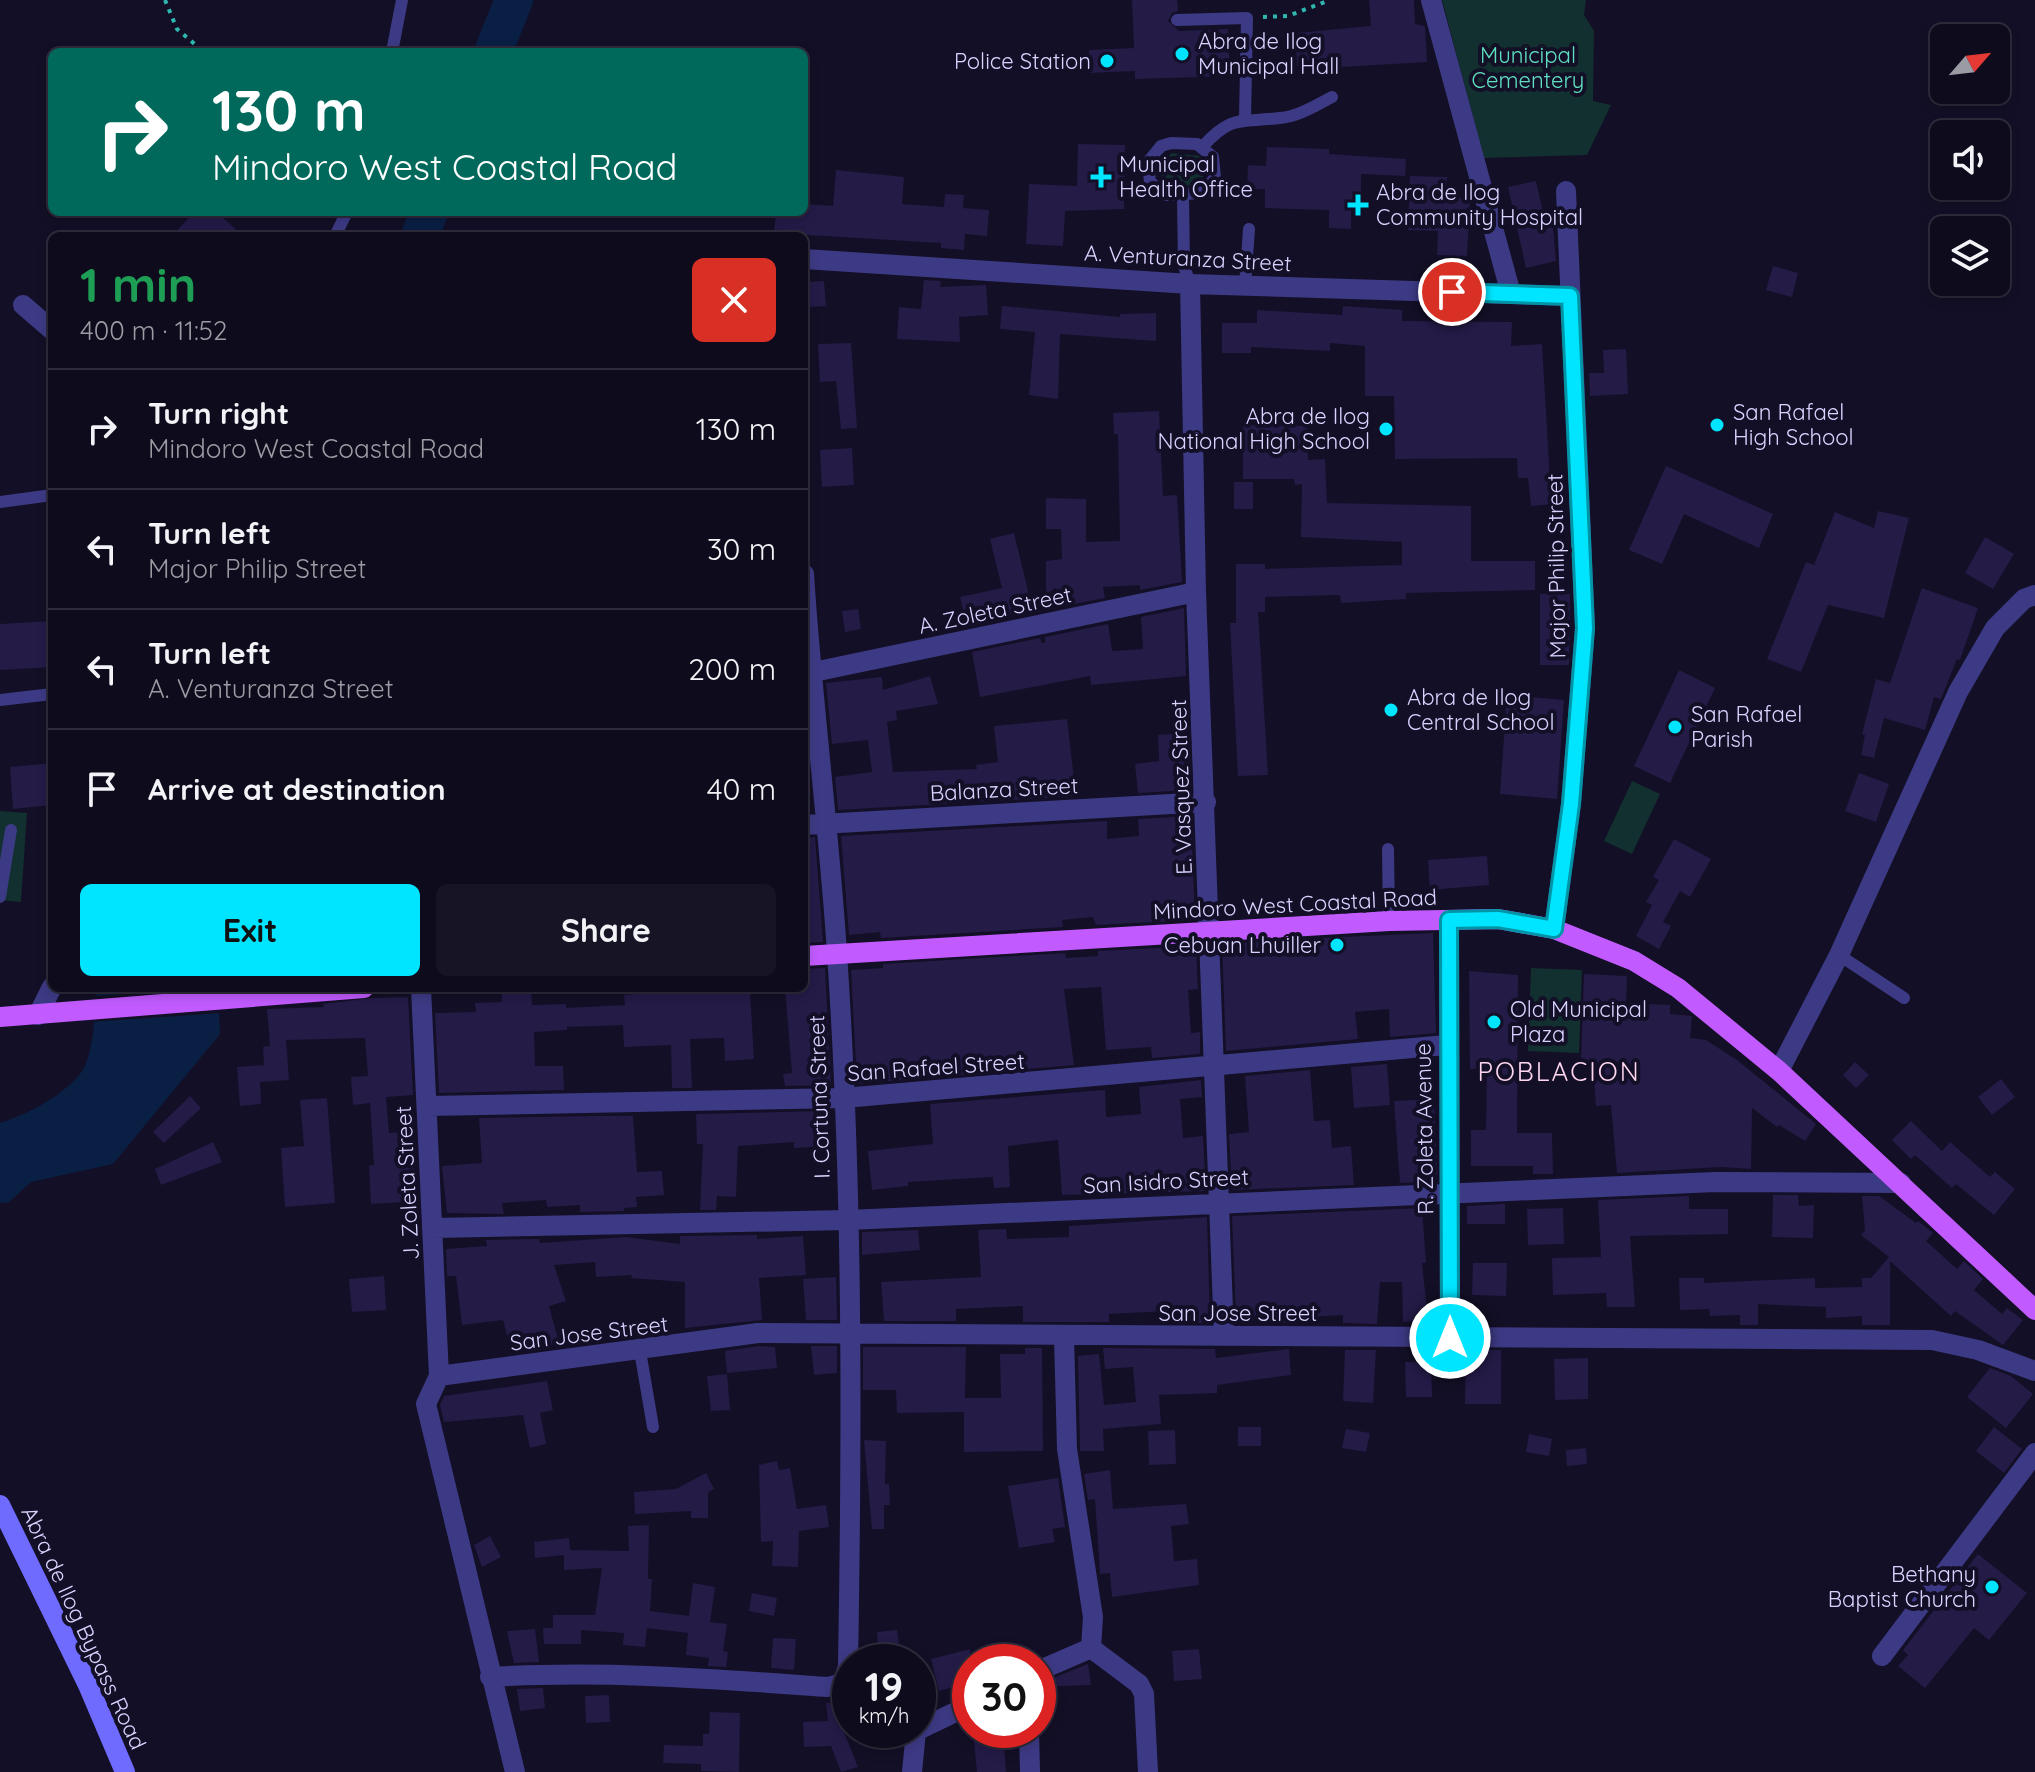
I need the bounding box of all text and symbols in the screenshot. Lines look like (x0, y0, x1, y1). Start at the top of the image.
north arrow (1930, 24, 2010, 104)
map controls (1930, 24, 2010, 296)
place label: Abra de Ilog Municipal Hall (1198, 27, 1339, 80)
park label: Municipal Cementery (1472, 41, 1584, 94)
marker: Abra de Ilog Municipal Hall (1173, 45, 1191, 63)
place label: Police Station (954, 47, 1091, 75)
marker: Police Station (1098, 52, 1116, 70)
text: 130 m (212, 75, 366, 145)
icon: right (80, 80, 184, 184)
button: sound (1930, 120, 2010, 200)
text: Mindoro West Coastal Road (212, 144, 677, 189)
place label: Municipal Health Office (1119, 150, 1253, 203)
marker: Municipal Health Office (1090, 166, 1112, 188)
place label: Abra de Ilog Community Hospital (1376, 178, 1583, 231)
marker: Abra de Ilog Community Hospital (1347, 194, 1369, 216)
button: layers (1930, 216, 2010, 296)
street label: A. Venturanza Street (1084, 239, 1292, 277)
text: 1 min (80, 254, 196, 314)
button: close (692, 258, 776, 342)
pin (1418, 258, 1486, 326)
icon: arrive (1430, 270, 1474, 314)
text: 400 m · 11:52 (80, 314, 227, 347)
text: Turn right (148, 394, 289, 432)
place label: San Rafael High School (1733, 398, 1854, 451)
place label: Abra de Ilog National High School (1157, 402, 1370, 455)
icon: right (80, 407, 124, 451)
text: 130 m (696, 410, 776, 448)
marker: San Rafael High School (1708, 416, 1726, 434)
marker: Abra de Ilog National High School (1377, 420, 1395, 438)
text: Mindoro West Coastal Road (148, 432, 484, 465)
street label: Major Philip Street (1540, 473, 1572, 659)
text: Turn left (148, 514, 271, 552)
icon: left (80, 527, 124, 571)
text: 30 m (707, 530, 776, 568)
text: Major Philip Street (148, 552, 366, 585)
street label: A. Zoleta Street (916, 580, 1074, 640)
text: Turn left (148, 634, 271, 672)
icon: left (80, 647, 124, 691)
text: 200 m (688, 650, 776, 688)
text: A. Venturanza Street (148, 672, 394, 705)
place label: Abra de Ilog Central School (1407, 683, 1554, 736)
street label: E. Vasquez Street (1164, 699, 1198, 875)
place label: San Rafael Parish (1691, 700, 1802, 753)
marker: Abra de Ilog Central School (1382, 701, 1400, 719)
marker: San Rafael Parish (1666, 718, 1684, 736)
icon: arrive (80, 767, 124, 811)
text: Arrive at destination (148, 770, 446, 808)
text: 40 m (707, 770, 776, 808)
street label: Balanza Street (929, 771, 1079, 807)
street label: Mindoro West Coastal Road (1152, 883, 1438, 925)
button: Exit (80, 884, 420, 976)
button: Share (436, 884, 776, 976)
place label: Cebuan Lhuiller (1164, 931, 1322, 959)
marker: Cebuan Lhuiller (1328, 936, 1346, 954)
place label: Old Municipal Plaza (1510, 995, 1647, 1048)
marker: Old Municipal Plaza (1485, 1013, 1503, 1031)
street label: I. Cortuna Street (802, 1015, 836, 1179)
street label: R. Zoleta Avenue (1409, 1043, 1439, 1215)
street label: San Rafael Street (847, 1047, 1025, 1087)
district label: POBLACION (1477, 1055, 1641, 1088)
street label: J. Zoleta Street (389, 1105, 425, 1261)
street label: San Isidro Street (1083, 1163, 1249, 1199)
position arrow (1408, 1296, 1492, 1380)
street label: San Jose Street (1158, 1299, 1318, 1327)
street label: San Jose Street (508, 1309, 670, 1357)
street label: Abra de Ilog Bypass Road (15, 1502, 153, 1754)
place label: Bethany Baptist Church (1828, 1560, 1976, 1613)
marker: Bethany Baptist Church (1983, 1578, 2001, 1596)
speed limit sign: 30 (952, 1644, 1056, 1748)
text: 19 (865, 1661, 903, 1711)
text: km/h (859, 1703, 909, 1728)

